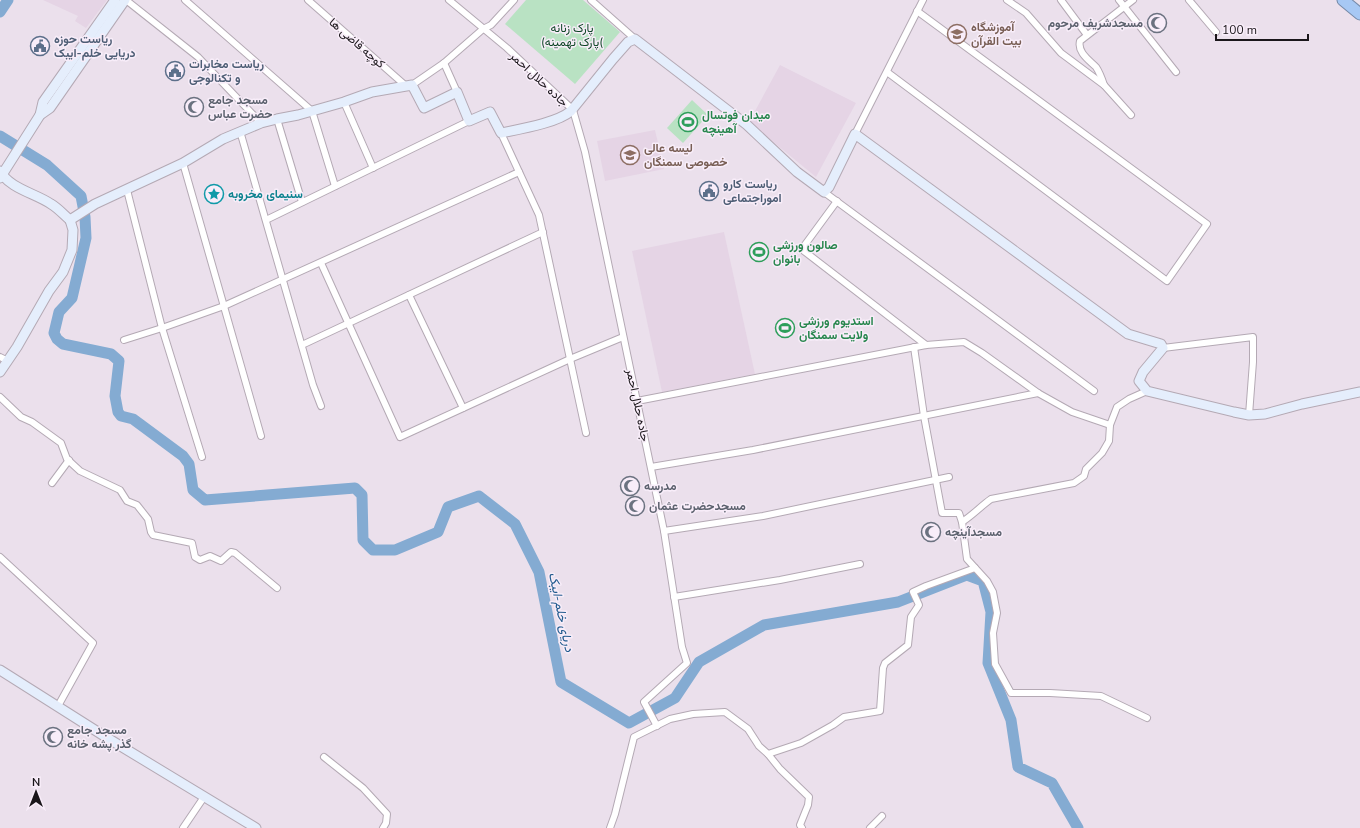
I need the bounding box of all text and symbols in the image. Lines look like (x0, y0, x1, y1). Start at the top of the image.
mosque icon: مسجدشریف مرحوم (1146, 12, 1168, 34)
street label: کوچه قاضی ها (326, 14, 388, 72)
place label: مسجدشریف مرحوم (1048, 15, 1143, 31)
scale bar (1216, 16, 1308, 42)
place label: آموزشگاه بیت القرآن (971, 19, 1022, 49)
park label: پارک زنانه (پارک تهمینه( (541, 20, 603, 50)
text: 100 m (1222, 22, 1257, 38)
school or university icon: آموزشگاه بیت القرآن (946, 23, 968, 45)
place label: ریاست حوزه دریایی خلم-ایبک (54, 31, 136, 61)
public building icon: ریاست حوزه دریایی خلم-ایبک (29, 35, 51, 57)
street label: جاده حلال احمر (506, 47, 572, 110)
place label: ریاست مخابرات و تکنالوجی (189, 56, 264, 86)
public building icon: ریاست مخابرات و تکنالوجی (164, 60, 186, 82)
place label: مسجد جامع حضرت عباس (208, 92, 273, 122)
mosque icon: مسجد جامع حضرت عباس (183, 96, 205, 118)
place label: میدان فوتسال آهینچه (702, 107, 771, 137)
sports icon: میدان فوتسال آهینچه (677, 111, 699, 133)
place label: لیسه عالی خصوصی سمنگان (644, 140, 727, 170)
school or university icon: لیسه عالی خصوصی سمنگان (619, 144, 641, 166)
place label: ریاست کارو اموراجتماعی (723, 176, 782, 206)
public building icon: ریاست کارو اموراجتماعی (698, 180, 720, 202)
place icon: سنیمای مخروبه (203, 183, 225, 205)
place label: سنیمای مخروبه (228, 186, 303, 202)
place label: صالون ورزشی بانوان (773, 237, 838, 267)
sports icon: صالون ورزشی بانوان (748, 241, 770, 263)
place label: استدیوم ورزشی ولایت سمنگان (799, 313, 874, 343)
sports icon: استدیوم ورزشی ولایت سمنگان (774, 317, 796, 339)
street label: جاده حلال احمر (622, 366, 654, 443)
mosque icon: مدرسه (619, 475, 641, 497)
place label: مدرسه (644, 478, 677, 494)
mosque icon: مسجدحضرت عثمان (624, 495, 646, 517)
place label: مسجدحضرت عثمان (649, 498, 746, 514)
mosque icon: مسجدآینچه (920, 521, 942, 543)
place label: مسجدآینچه (945, 524, 1002, 540)
water label: دریای خلم-ایبک (544, 570, 578, 654)
place label: مسجد جامع گذر پشه خانه (67, 722, 132, 752)
mosque icon: مسجد جامع گذر پشه خانه (42, 726, 64, 748)
north arrow (16, 772, 56, 812)
text: N (32, 775, 40, 790)

